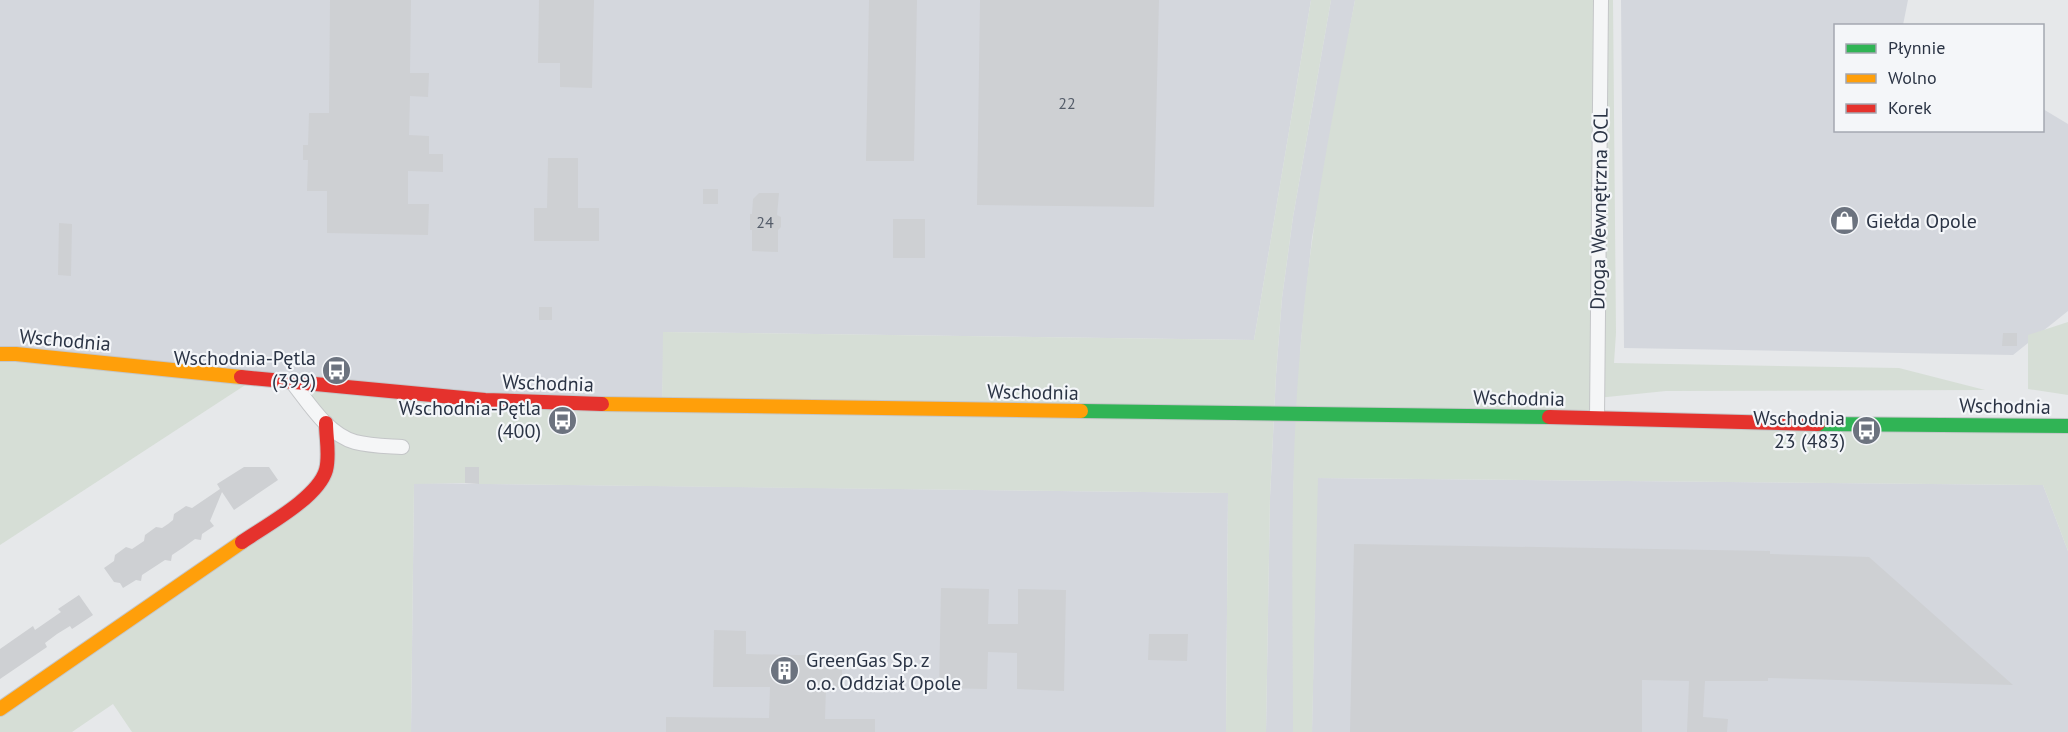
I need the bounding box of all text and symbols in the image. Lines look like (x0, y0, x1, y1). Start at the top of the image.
legend (1834, 24, 2044, 132)
text: Płynnie (1888, 36, 1945, 59)
text: Wolno (1888, 66, 1937, 89)
house number: 22 (1058, 93, 1076, 113)
text: Korek (1888, 96, 1932, 119)
street label: Droga Wewnętrzna OCL (1584, 108, 1614, 310)
shop icon: Giełda Opole (1829, 205, 1861, 237)
place label: Giełda Opole (1866, 208, 1977, 234)
house number: 24 (756, 212, 774, 232)
street label: Wschodnia (18, 323, 112, 357)
place label: Wschodnia-Pętla (399) (174, 345, 316, 394)
bus stop icon: Wschodnia-Pętla (399) (321, 354, 353, 386)
street label: Wschodnia (502, 368, 594, 398)
street label: Wschodnia (987, 378, 1079, 406)
street label: Wschodnia (1473, 384, 1565, 412)
street label: Wschodnia (1959, 392, 2051, 420)
place label: Wschodnia-Pętla (400) (399, 395, 541, 444)
bus stop icon: Wschodnia-Pętla (400) (546, 404, 578, 436)
place label: Wschodnia 23 (483) (1753, 405, 1845, 454)
bus stop icon: Wschodnia 23 (483) (1850, 414, 1882, 446)
place label: GreenGas Sp. z o.o. Oddział Opole (806, 647, 961, 696)
building icon: GreenGas Sp. z o.o. Oddział Opole (769, 655, 801, 687)

